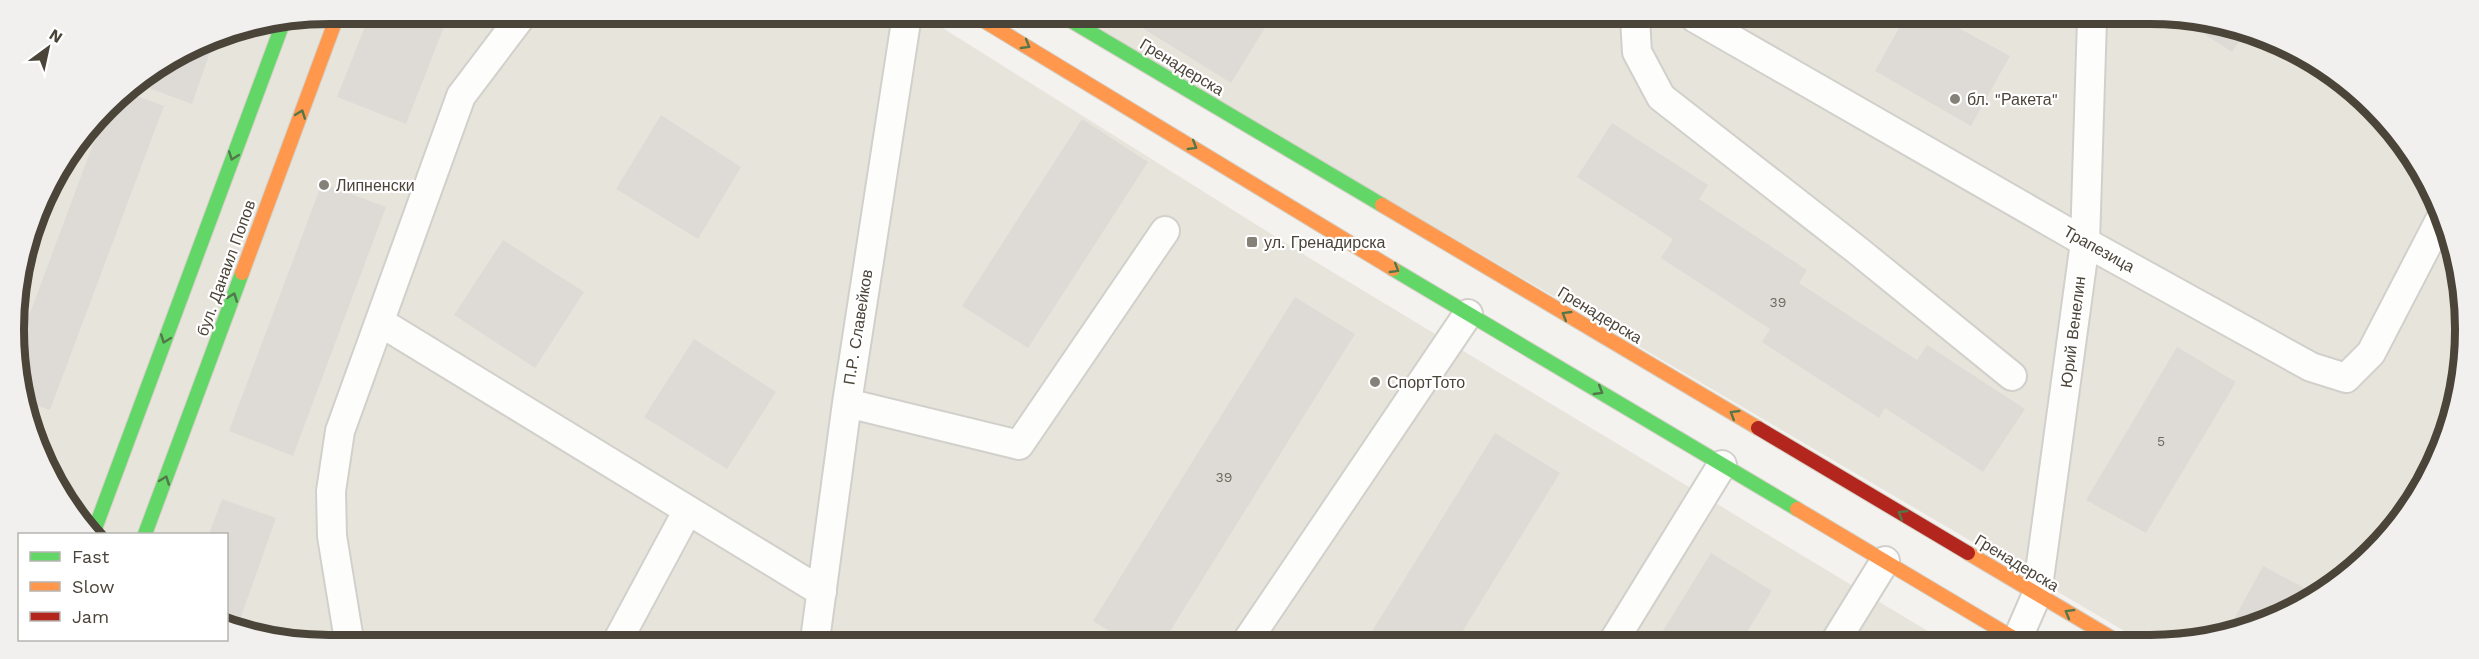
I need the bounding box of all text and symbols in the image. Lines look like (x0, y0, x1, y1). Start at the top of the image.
north arrow (18, 18, 78, 78)
text: N (46, 25, 66, 47)
street label: Гренадерска (1137, 34, 1228, 100)
one-way arrow (1020, 38, 1030, 49)
place label: бл. "Ракета" (1967, 90, 2058, 109)
marker: бл. "Ракета" (1948, 92, 1962, 106)
one-way arrow (293, 109, 306, 120)
one-way arrow (1187, 139, 1197, 150)
one-way arrow (228, 150, 241, 161)
place label: Липненски (336, 176, 415, 195)
marker: Липненски (317, 178, 331, 192)
street label: бул. Данаил Попов (193, 197, 259, 339)
street label: Трапезица (2060, 222, 2138, 276)
place label: ул. Гренадирска (1264, 233, 1386, 252)
marker: ул. Гренадирска (1245, 235, 1259, 249)
one-way arrow (1389, 262, 1399, 274)
street label: П.Р. Славейков (839, 268, 877, 386)
street label: Юрий Венелин (2057, 275, 2089, 389)
street label: Гренадерска (1555, 282, 1646, 348)
one-way arrow (226, 292, 238, 303)
house number: 39 (1770, 294, 1786, 310)
one-way arrow (1562, 310, 1572, 322)
one-way arrow (160, 333, 173, 344)
place label: СпортТото (1387, 373, 1465, 392)
marker: СпортТото (1368, 375, 1382, 389)
one-way arrow (1593, 384, 1603, 396)
one-way arrow (1730, 410, 1740, 422)
house number: 5 (2157, 433, 2165, 449)
house number: 39 (1216, 469, 1232, 485)
one-way arrow (158, 475, 171, 485)
one-way arrow (1897, 509, 1908, 521)
street label: Гренадерска (1972, 530, 2063, 596)
legend (18, 533, 228, 641)
text: Fast (72, 546, 110, 567)
text: Slow (72, 576, 115, 597)
text: Jam (72, 606, 109, 627)
one-way arrow (2065, 609, 2075, 621)

